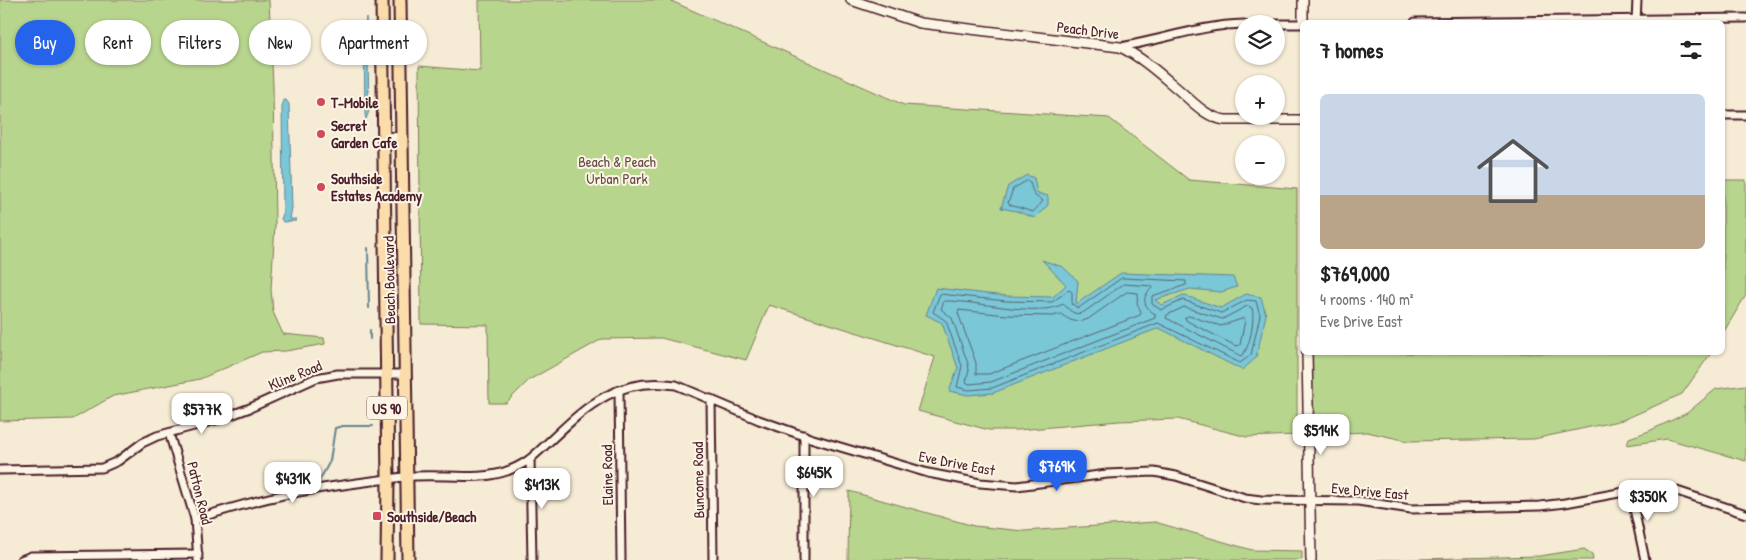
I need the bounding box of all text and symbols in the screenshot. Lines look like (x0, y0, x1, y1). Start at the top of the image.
map controls (1235, 15, 1285, 185)
button: layers (1235, 15, 1285, 65)
street label: Peach Drive (1056, 16, 1121, 44)
chip: Buy (15, 20, 75, 65)
chip: Rent (85, 20, 151, 65)
chip: Filters (161, 20, 239, 65)
chip: New (249, 20, 311, 65)
chip: Apartment (321, 20, 427, 65)
text: 7 homes (1320, 36, 1383, 65)
icon: filters (1677, 36, 1705, 64)
button: + (1235, 75, 1285, 125)
place label: T-Mobile (330, 92, 379, 113)
marker: T-Mobile (315, 96, 327, 108)
place label: Secret Garden Cafe (331, 115, 397, 153)
icon: home (1468, 126, 1558, 216)
marker: Secret Garden Cafe (315, 128, 327, 140)
button: − (1235, 135, 1285, 185)
park label: Beach & Peach Urban Park (578, 151, 656, 189)
place label: Southside Estates Academy (331, 168, 423, 207)
marker: Southside Estates Academy (315, 181, 327, 193)
street label: Beach Boulevard (378, 236, 400, 324)
text: $769,000 (1320, 259, 1390, 288)
text: 4 rooms · 140 m² (1320, 288, 1414, 310)
text: Eve Drive East (1320, 310, 1402, 332)
street label: Kline Road (265, 355, 325, 395)
pin: $577K (167, 392, 237, 435)
road number: US 90 (367, 396, 407, 419)
text: $577K (182, 398, 222, 420)
pin: $514K (1286, 414, 1356, 456)
text: $514K (1303, 419, 1339, 441)
street label: Buncome Road (687, 441, 709, 518)
street label: Elaine Road (596, 444, 618, 506)
street label: Eve Drive East (917, 445, 998, 481)
pin: $769K (1022, 450, 1092, 492)
text: $769K (1039, 455, 1075, 477)
pin: $645K (779, 456, 849, 498)
street label: Patton Road (182, 459, 218, 527)
text: $645K (796, 461, 832, 483)
pin: $431K (258, 462, 328, 504)
text: $431K (275, 467, 311, 489)
pin: $413K (507, 468, 577, 510)
text: $413K (524, 473, 560, 495)
street label: Eve Drive East (1331, 477, 1410, 505)
pin: $350K (1613, 480, 1683, 522)
text: $350K (1629, 485, 1667, 507)
place label: Southside/Beach (387, 506, 477, 527)
marker: Southside/Beach (371, 510, 383, 522)

